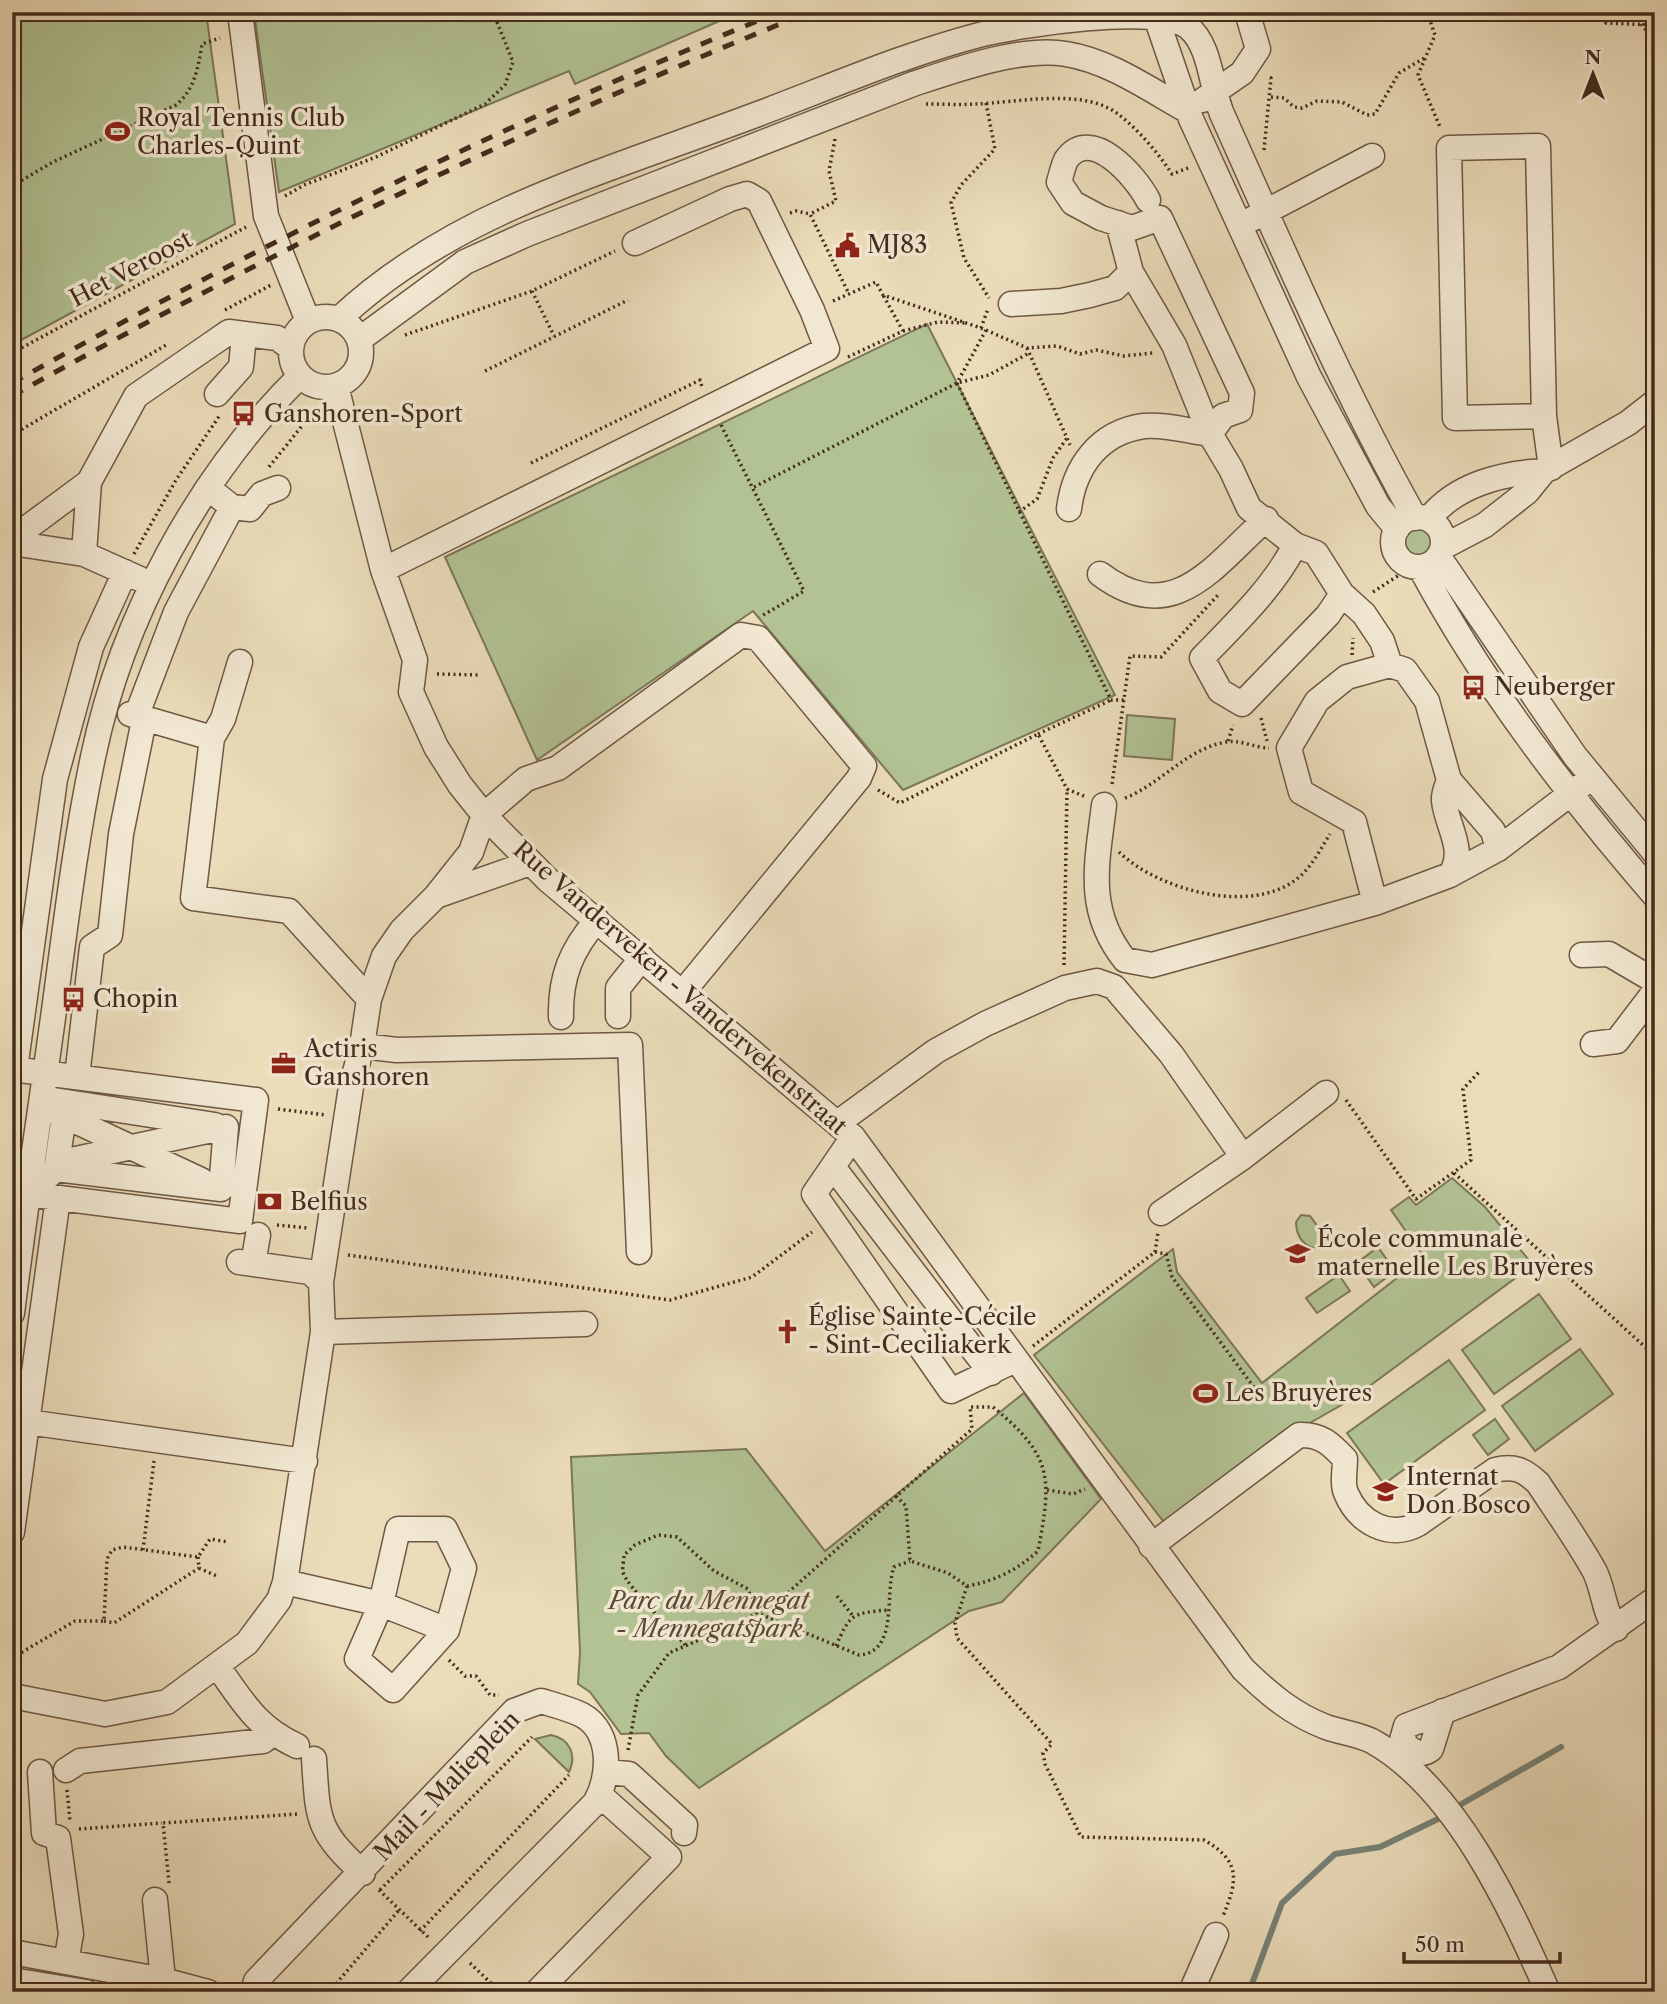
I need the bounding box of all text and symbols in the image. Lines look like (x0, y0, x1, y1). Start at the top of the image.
north arrow (1558, 38, 1628, 108)
text: N (1585, 46, 1601, 69)
place label: Royal Tennis Club Charles-Quint (137, 103, 345, 160)
sports icon: Royal Tennis Club Charles-Quint (103, 118, 131, 146)
street label: Het Veroost (65, 224, 197, 313)
place label: MJ83 (867, 230, 927, 259)
public building icon: MJ83 (833, 231, 861, 259)
place label: Ganshoren-Sport (264, 399, 463, 428)
bus stop icon: Ganshoren-Sport (230, 400, 258, 428)
place label: Neuberger (1494, 672, 1615, 701)
bus stop icon: Neuberger (1460, 673, 1488, 701)
street label: Rue Vanderveken - Vandervekenstraat (507, 835, 854, 1141)
place label: Chopin (93, 984, 178, 1013)
bus stop icon: Chopin (59, 985, 87, 1013)
place label: Actiris Ganshoren (303, 1034, 429, 1091)
office icon: Actiris Ganshoren (270, 1049, 298, 1077)
place label: Belfius (290, 1187, 368, 1216)
bank icon: Belfius (256, 1188, 284, 1216)
place label: École communale maternelle Les Bruyères (1317, 1224, 1594, 1281)
school or university icon: École communale maternelle Les Bruyères (1283, 1239, 1311, 1267)
place label: Église Sainte-Cécile - Sint-Ceciliakerk (808, 1302, 1036, 1359)
church icon: Église Sainte-Cécile - Sint-Ceciliakerk (774, 1317, 802, 1345)
place label: Les Bruyères (1225, 1378, 1372, 1407)
sports icon: Les Bruyères (1191, 1379, 1219, 1407)
place label: Internat Don Bosco (1406, 1462, 1531, 1519)
school or university icon: Internat Don Bosco (1372, 1477, 1400, 1505)
park label: Parc du Mennegat - Mennegatspark (607, 1586, 811, 1643)
street label: Mail - Malieplein (368, 1705, 526, 1867)
scale bar (1404, 1920, 1560, 1964)
text: 50 m (1415, 1932, 1465, 1957)

